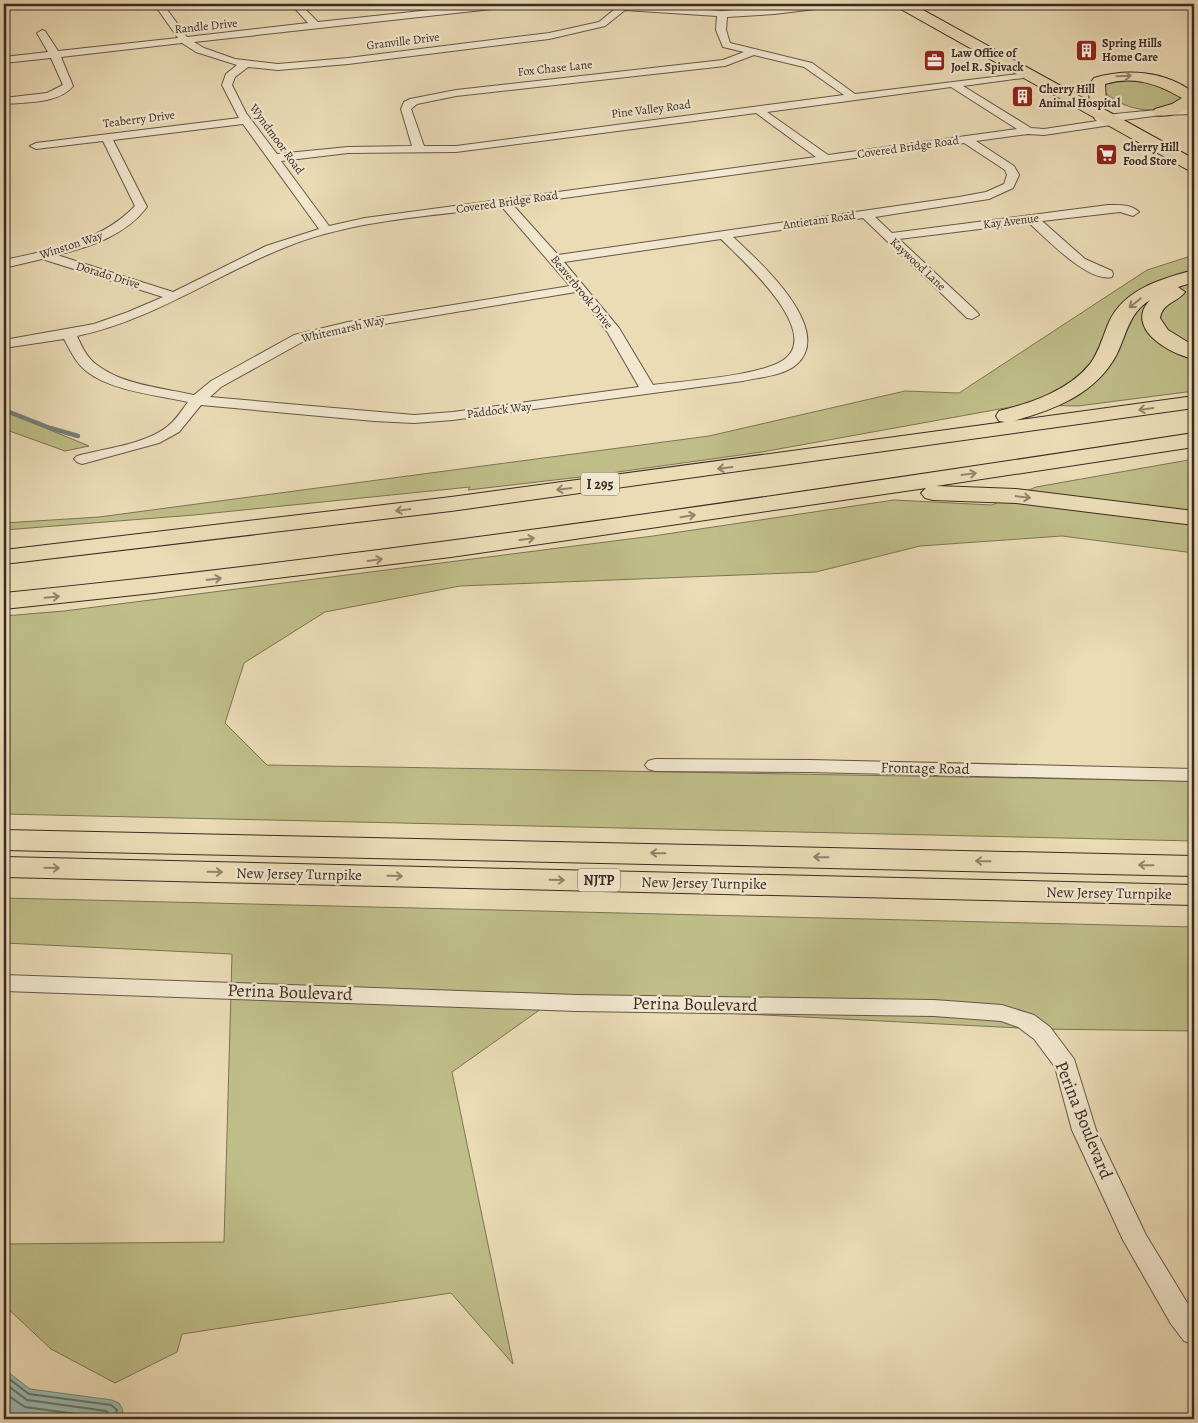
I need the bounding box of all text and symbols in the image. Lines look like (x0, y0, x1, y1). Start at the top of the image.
street label: Randle Drive (174, 15, 238, 37)
street label: Granville Drive (366, 29, 440, 53)
place label: Spring Hills Home Care (1102, 35, 1162, 65)
building icon: Spring Hills Home Care (1074, 38, 1098, 62)
place label: Law Office of Joel R. Spivack (951, 45, 1024, 75)
office icon: Law Office of Joel R. Spivack (923, 48, 947, 72)
street label: Fox Chase Lane (517, 56, 593, 80)
one-way arrow (1116, 71, 1132, 81)
place label: Cherry Hill Animal Hospital (1038, 81, 1121, 111)
building icon: Cherry Hill Animal Hospital (1011, 84, 1035, 108)
street label: Pine Valley Road (610, 96, 692, 122)
street label: Wyndmoor Road (246, 100, 308, 178)
street label: Teaberry Drive (102, 107, 176, 131)
street label: Covered Bridge Road (856, 132, 960, 162)
place label: Cherry Hill Food Store (1123, 139, 1180, 169)
supermarket icon: Cherry Hill Food Store (1095, 142, 1119, 166)
street label: Covered Bridge Road (455, 187, 559, 217)
street label: Antietam Road (781, 207, 857, 233)
street label: Kay Avenue (982, 210, 1040, 232)
street label: Winston Way (37, 227, 105, 263)
street label: Kaywood Lane (887, 234, 949, 294)
street label: Beaverbrook Drive (547, 252, 617, 332)
street label: Dorado Drive (74, 258, 142, 292)
one-way arrow (1128, 298, 1141, 309)
street label: Whitemarsh Way (299, 312, 387, 347)
street label: Paddock Way (466, 398, 533, 422)
one-way arrow (1138, 404, 1154, 414)
one-way arrow (717, 463, 733, 473)
one-way arrow (960, 469, 976, 479)
road number: I 295 (581, 472, 619, 496)
one-way arrow (556, 484, 572, 494)
one-way arrow (1015, 492, 1031, 502)
one-way arrow (395, 506, 411, 516)
one-way arrow (679, 511, 695, 521)
one-way arrow (519, 534, 535, 544)
one-way arrow (367, 554, 383, 564)
one-way arrow (205, 574, 221, 584)
one-way arrow (44, 592, 60, 602)
street label: Frontage Road (880, 757, 971, 779)
one-way arrow (650, 849, 666, 858)
one-way arrow (813, 852, 829, 862)
one-way arrow (975, 856, 992, 866)
one-way arrow (1138, 860, 1154, 869)
one-way arrow (44, 863, 60, 873)
street label: New Jersey Turnpike (236, 863, 362, 885)
one-way arrow (206, 867, 223, 877)
road number: NJTP (578, 868, 620, 892)
one-way arrow (386, 871, 403, 881)
street label: New Jersey Turnpike (641, 872, 767, 894)
one-way arrow (549, 875, 565, 884)
street label: New Jersey Turnpike (1046, 882, 1172, 904)
street label: Perina Boulevard (227, 978, 353, 1006)
street label: Perina Boulevard (632, 991, 758, 1017)
street label: Perina Boulevard (1049, 1057, 1119, 1183)

